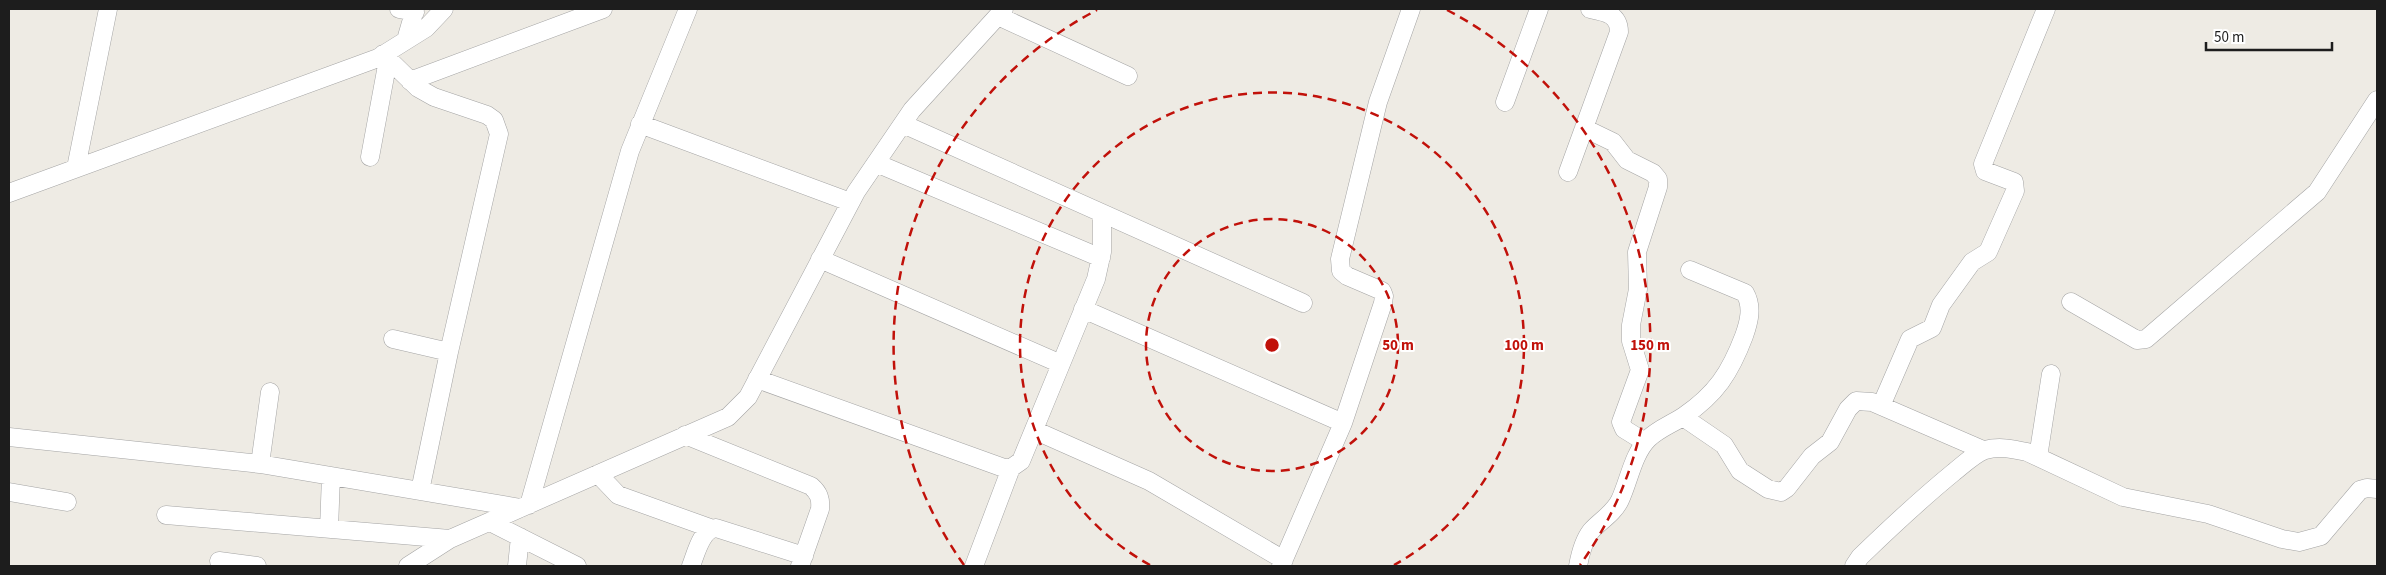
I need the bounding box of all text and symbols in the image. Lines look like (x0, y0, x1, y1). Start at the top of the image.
scale bar (2206, 20, 2332, 52)
text: 50 m (2214, 27, 2244, 48)
text: 50 m (1382, 335, 1414, 356)
text: 100 m (1504, 335, 1544, 356)
text: 150 m (1630, 335, 1670, 356)
centre of rings (1263, 336, 1281, 354)

